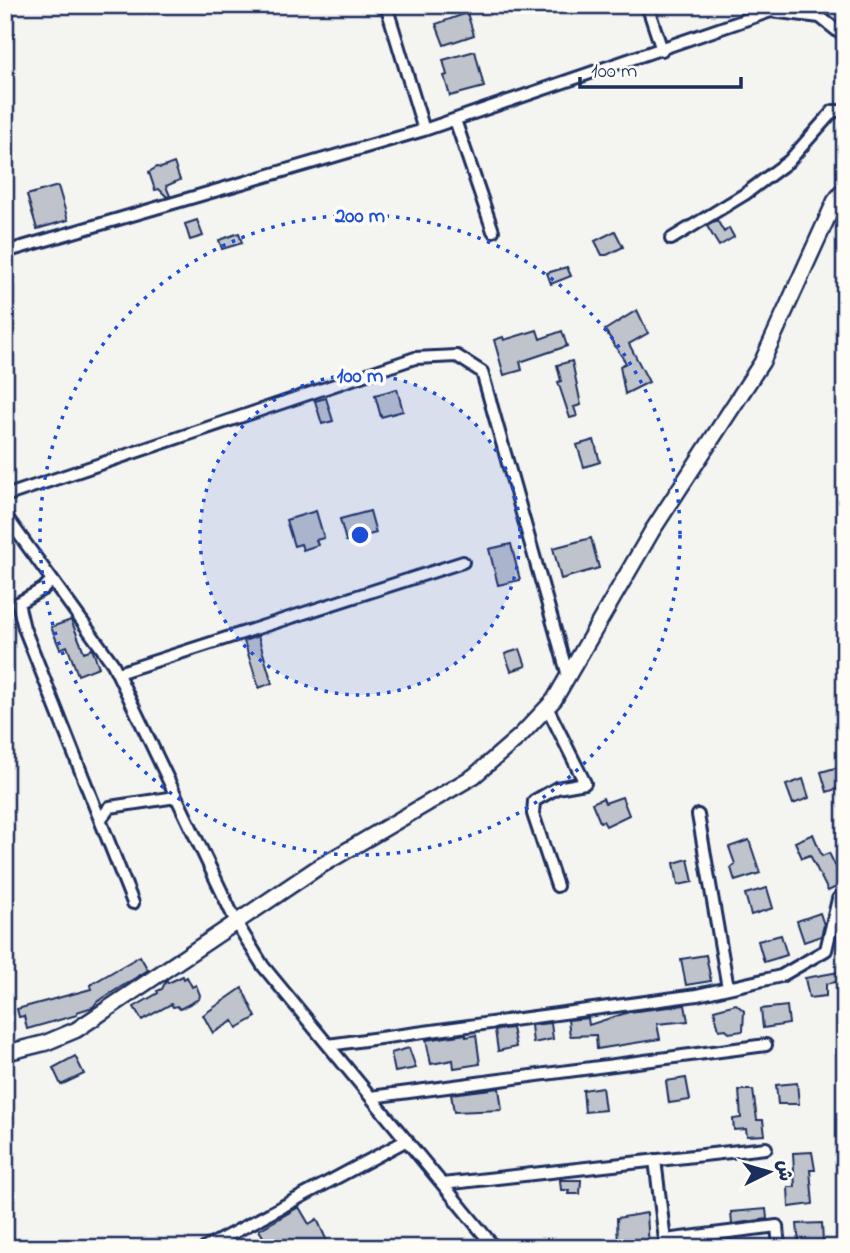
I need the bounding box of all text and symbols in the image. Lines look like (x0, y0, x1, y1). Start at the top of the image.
scale bar (580, 46, 742, 90)
text: 100 m (591, 57, 637, 87)
text: 200 m (334, 202, 385, 232)
text: 100 m (337, 362, 383, 392)
centre of rings (348, 523, 372, 547)
north arrow (734, 1138, 804, 1208)
text: ش (769, 1159, 798, 1182)

